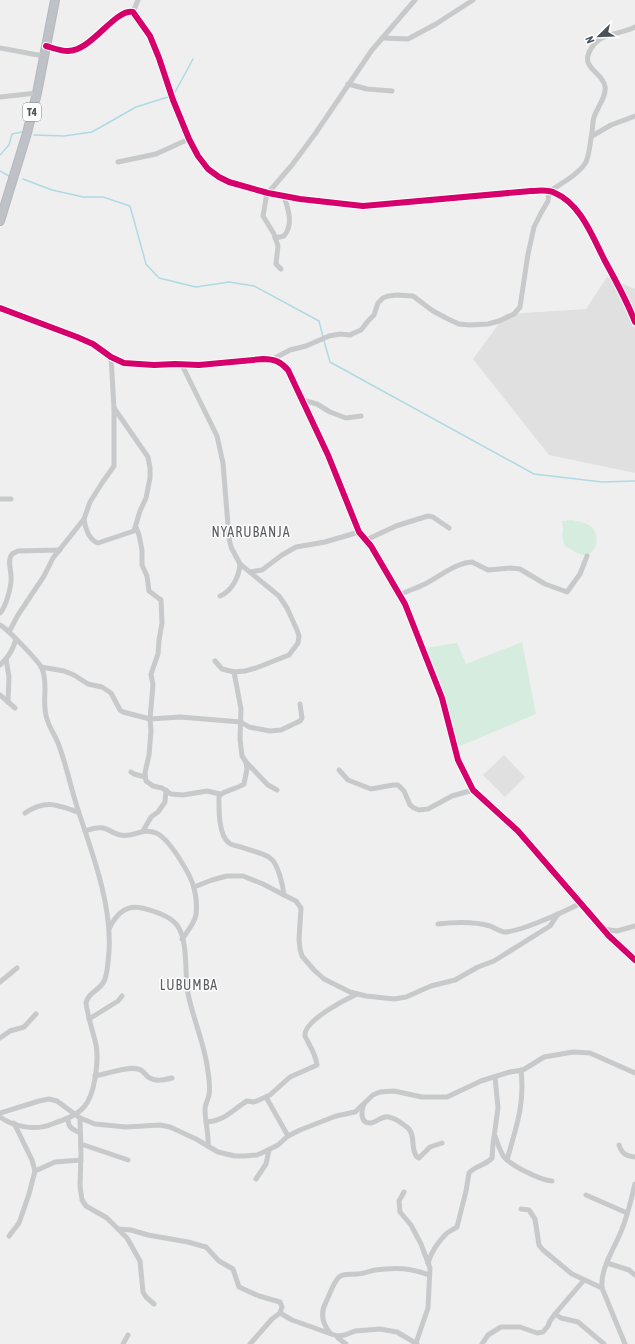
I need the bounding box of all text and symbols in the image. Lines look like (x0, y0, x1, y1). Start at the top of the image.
north arrow (579, 16, 619, 56)
text: N (583, 35, 597, 45)
road number: T4 (23, 103, 41, 121)
district label: NYARUBANJA (211, 524, 291, 540)
district label: LUBUMBA (160, 977, 218, 993)

